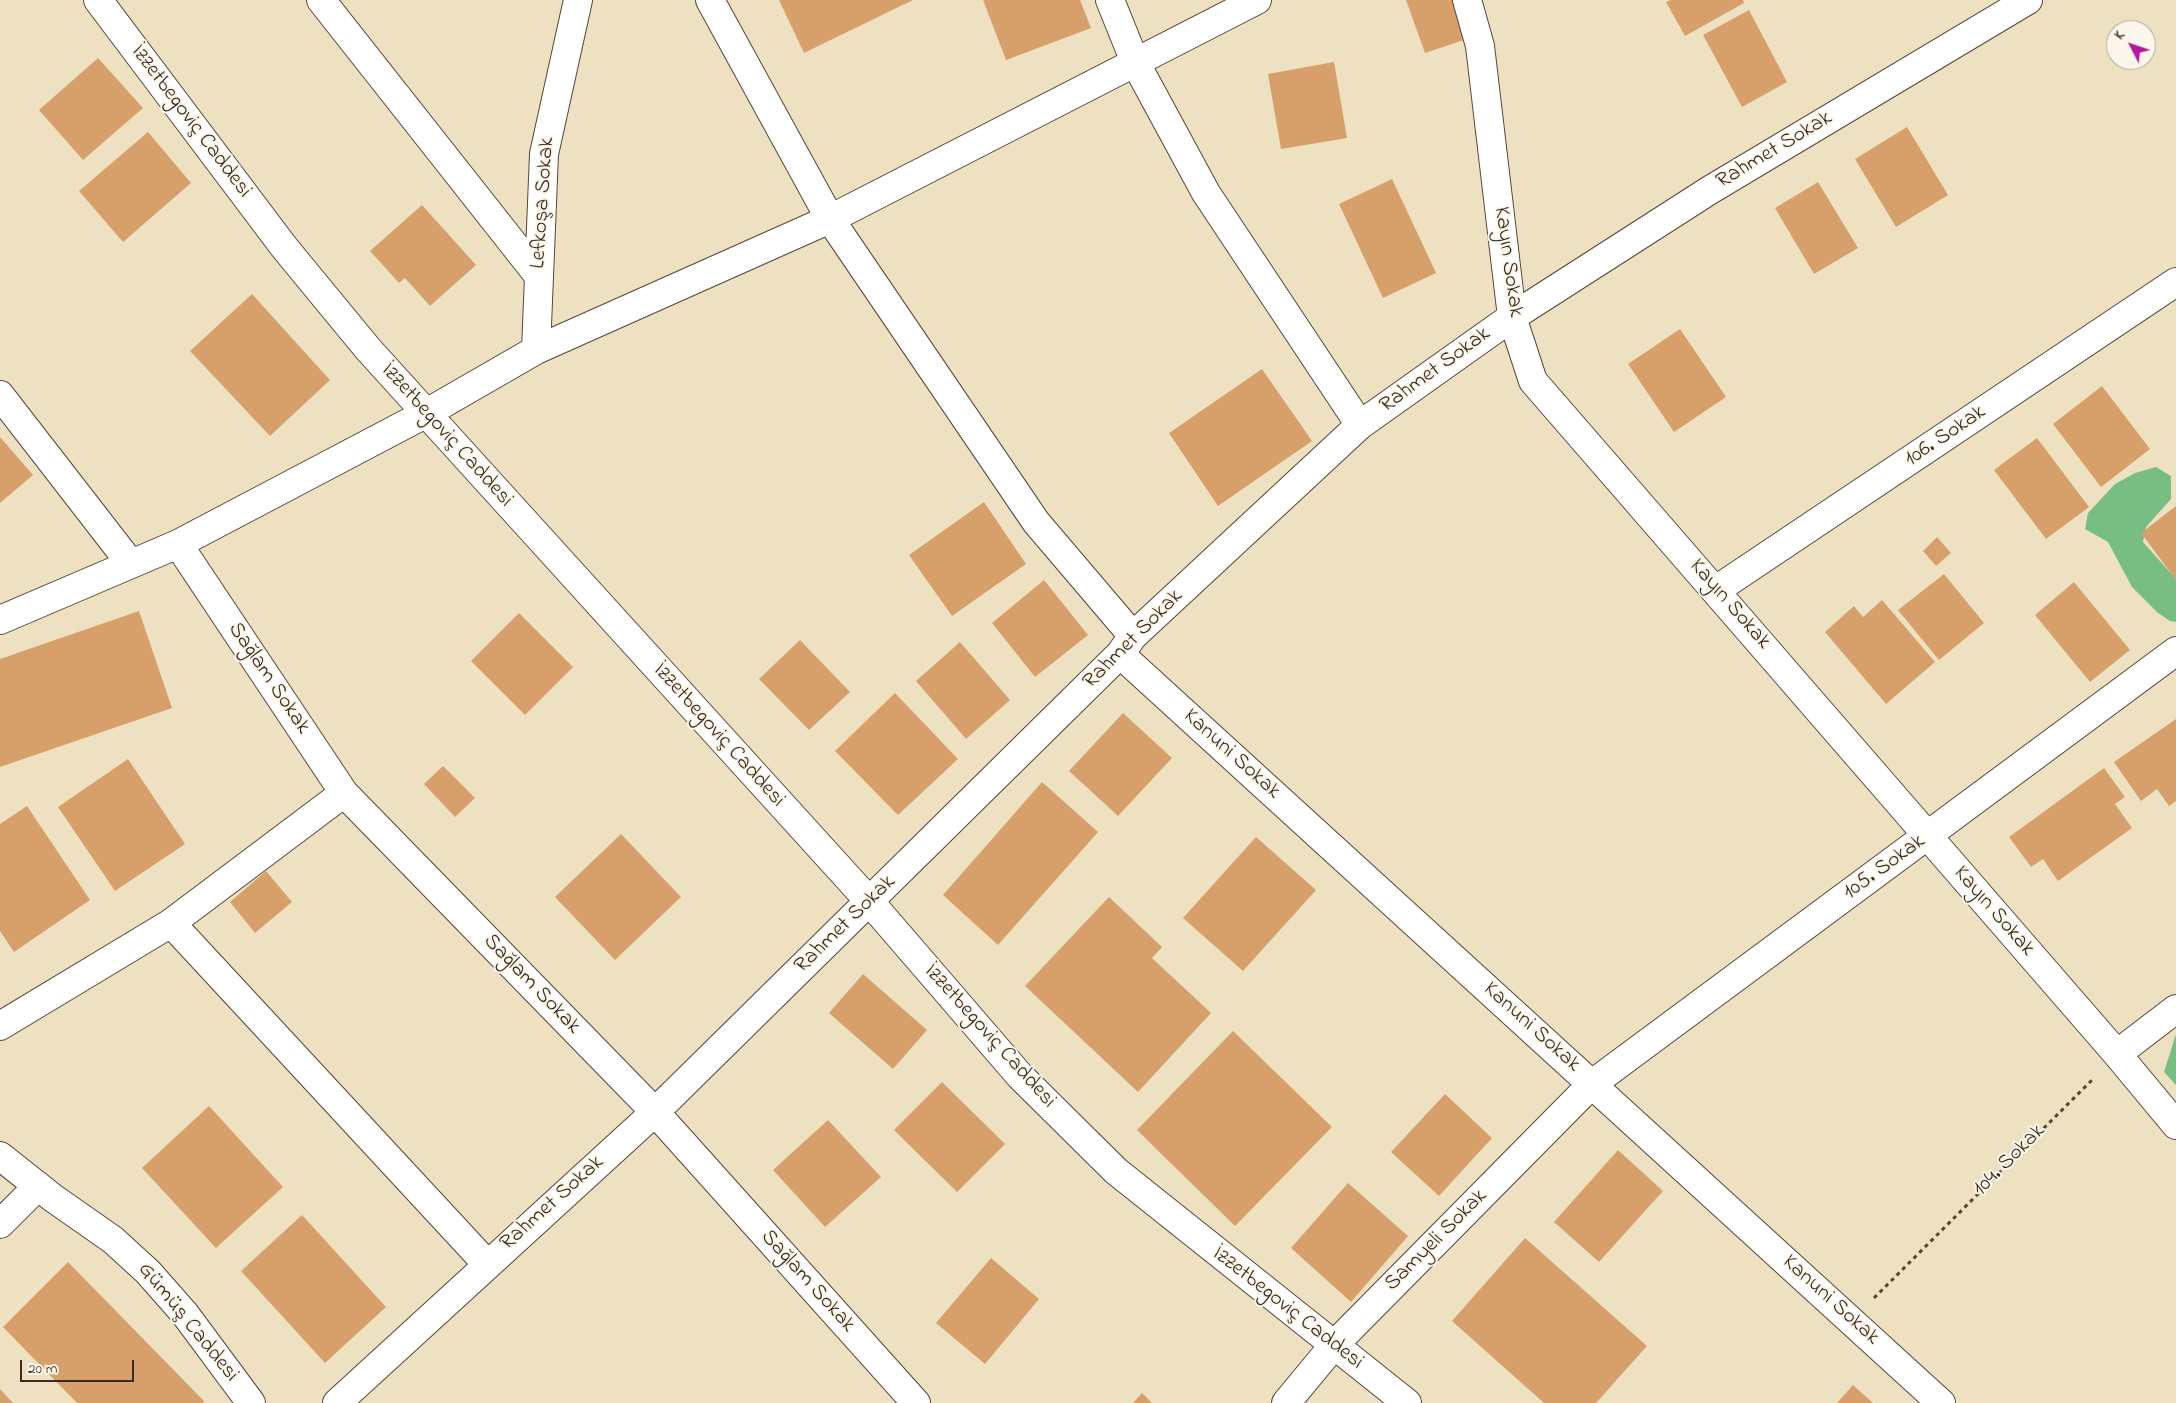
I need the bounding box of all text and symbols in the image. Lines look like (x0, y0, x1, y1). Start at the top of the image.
north arrow (2106, 20, 2156, 70)
text: K (2110, 26, 2130, 45)
street label: İzzetbegoviç Caddesi (124, 40, 256, 204)
street label: Rahmet Sokak (1712, 106, 1838, 196)
street label: Lefkoşa Sokak (526, 136, 562, 270)
street label: Kayın Sokak (1486, 205, 1528, 319)
street label: Rahmet Sokak (1376, 322, 1496, 420)
street label: İzzetbegoviç Caddesi (374, 358, 518, 514)
street label: 106. Sokak (1900, 400, 1992, 474)
street label: Kayın Sokak (1683, 554, 1775, 656)
street label: Rahmet Sokak (1079, 585, 1189, 695)
street label: Sağlam Sokak (221, 618, 315, 740)
street label: İzzetbegoviç Caddesi (646, 658, 790, 814)
street label: Kanuni Sokak (1177, 704, 1285, 806)
street label: 105. Sokak (1839, 829, 1931, 907)
street label: Kayın Sokak (1947, 861, 2039, 963)
street label: Rahmet Sokak (790, 870, 902, 980)
street label: Sağlam Sokak (477, 929, 585, 1041)
street label: İzzetbegoviç Caddesi (917, 959, 1061, 1115)
street label: Kanuni Sokak (1477, 977, 1585, 1079)
street label: 104. Sokak (1968, 1119, 2052, 1203)
street label: Rahmet Sokak (496, 1151, 610, 1257)
street label: Samyeli Sokak (1380, 1184, 1494, 1298)
street label: Sağlam Sokak (754, 1225, 860, 1339)
street label: İzzetbegoviç Caddesi (1206, 1242, 1368, 1376)
street label: Kanuni Sokak (1776, 1250, 1884, 1352)
street label: Gümüş Caddesi (131, 1258, 243, 1388)
scale bar (22, 1350, 136, 1382)
text: 20 m (28, 1358, 57, 1380)

